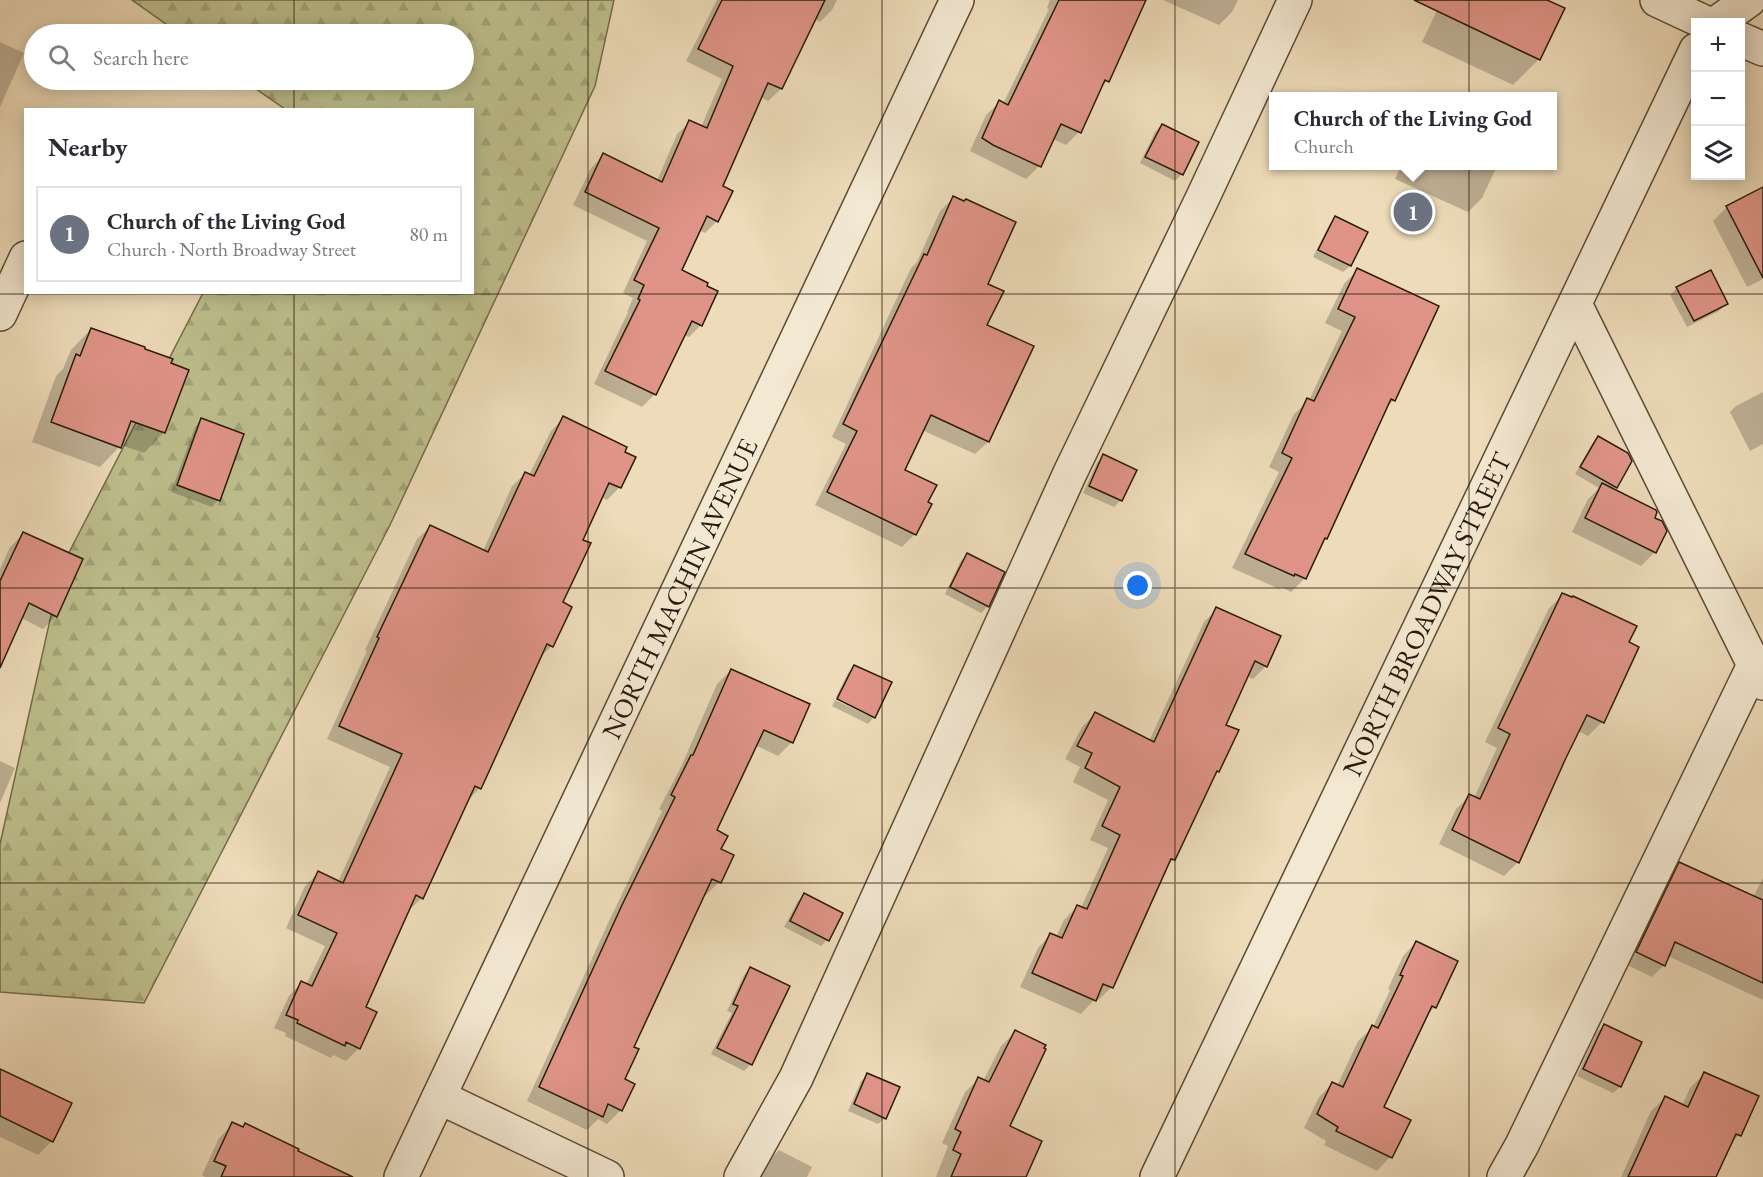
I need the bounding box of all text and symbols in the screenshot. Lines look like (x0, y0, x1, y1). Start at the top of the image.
map controls (1691, 18, 1745, 180)
button: + (1691, 18, 1745, 72)
search box (24, 24, 474, 90)
icon: search (45, 41, 78, 74)
text: Search here (93, 43, 188, 72)
button: − (1691, 72, 1745, 126)
popup (1269, 92, 1557, 170)
text: Church of the Living God (1294, 104, 1532, 133)
button: layers (1691, 126, 1745, 180)
text: Nearby (48, 130, 128, 164)
text: Church (1294, 133, 1354, 159)
pin: 1 (1394, 190, 1432, 234)
text: Church of the Living God (107, 207, 346, 236)
text: 1 (64, 221, 75, 247)
text: 80 m (409, 221, 448, 247)
text: Church · North Broadway Street (107, 236, 356, 262)
street label: NORTH MACHIN AVENUE (593, 433, 765, 744)
street label: NORTH BROADWAY STREET (1334, 446, 1519, 781)
your location (1123, 571, 1152, 600)

